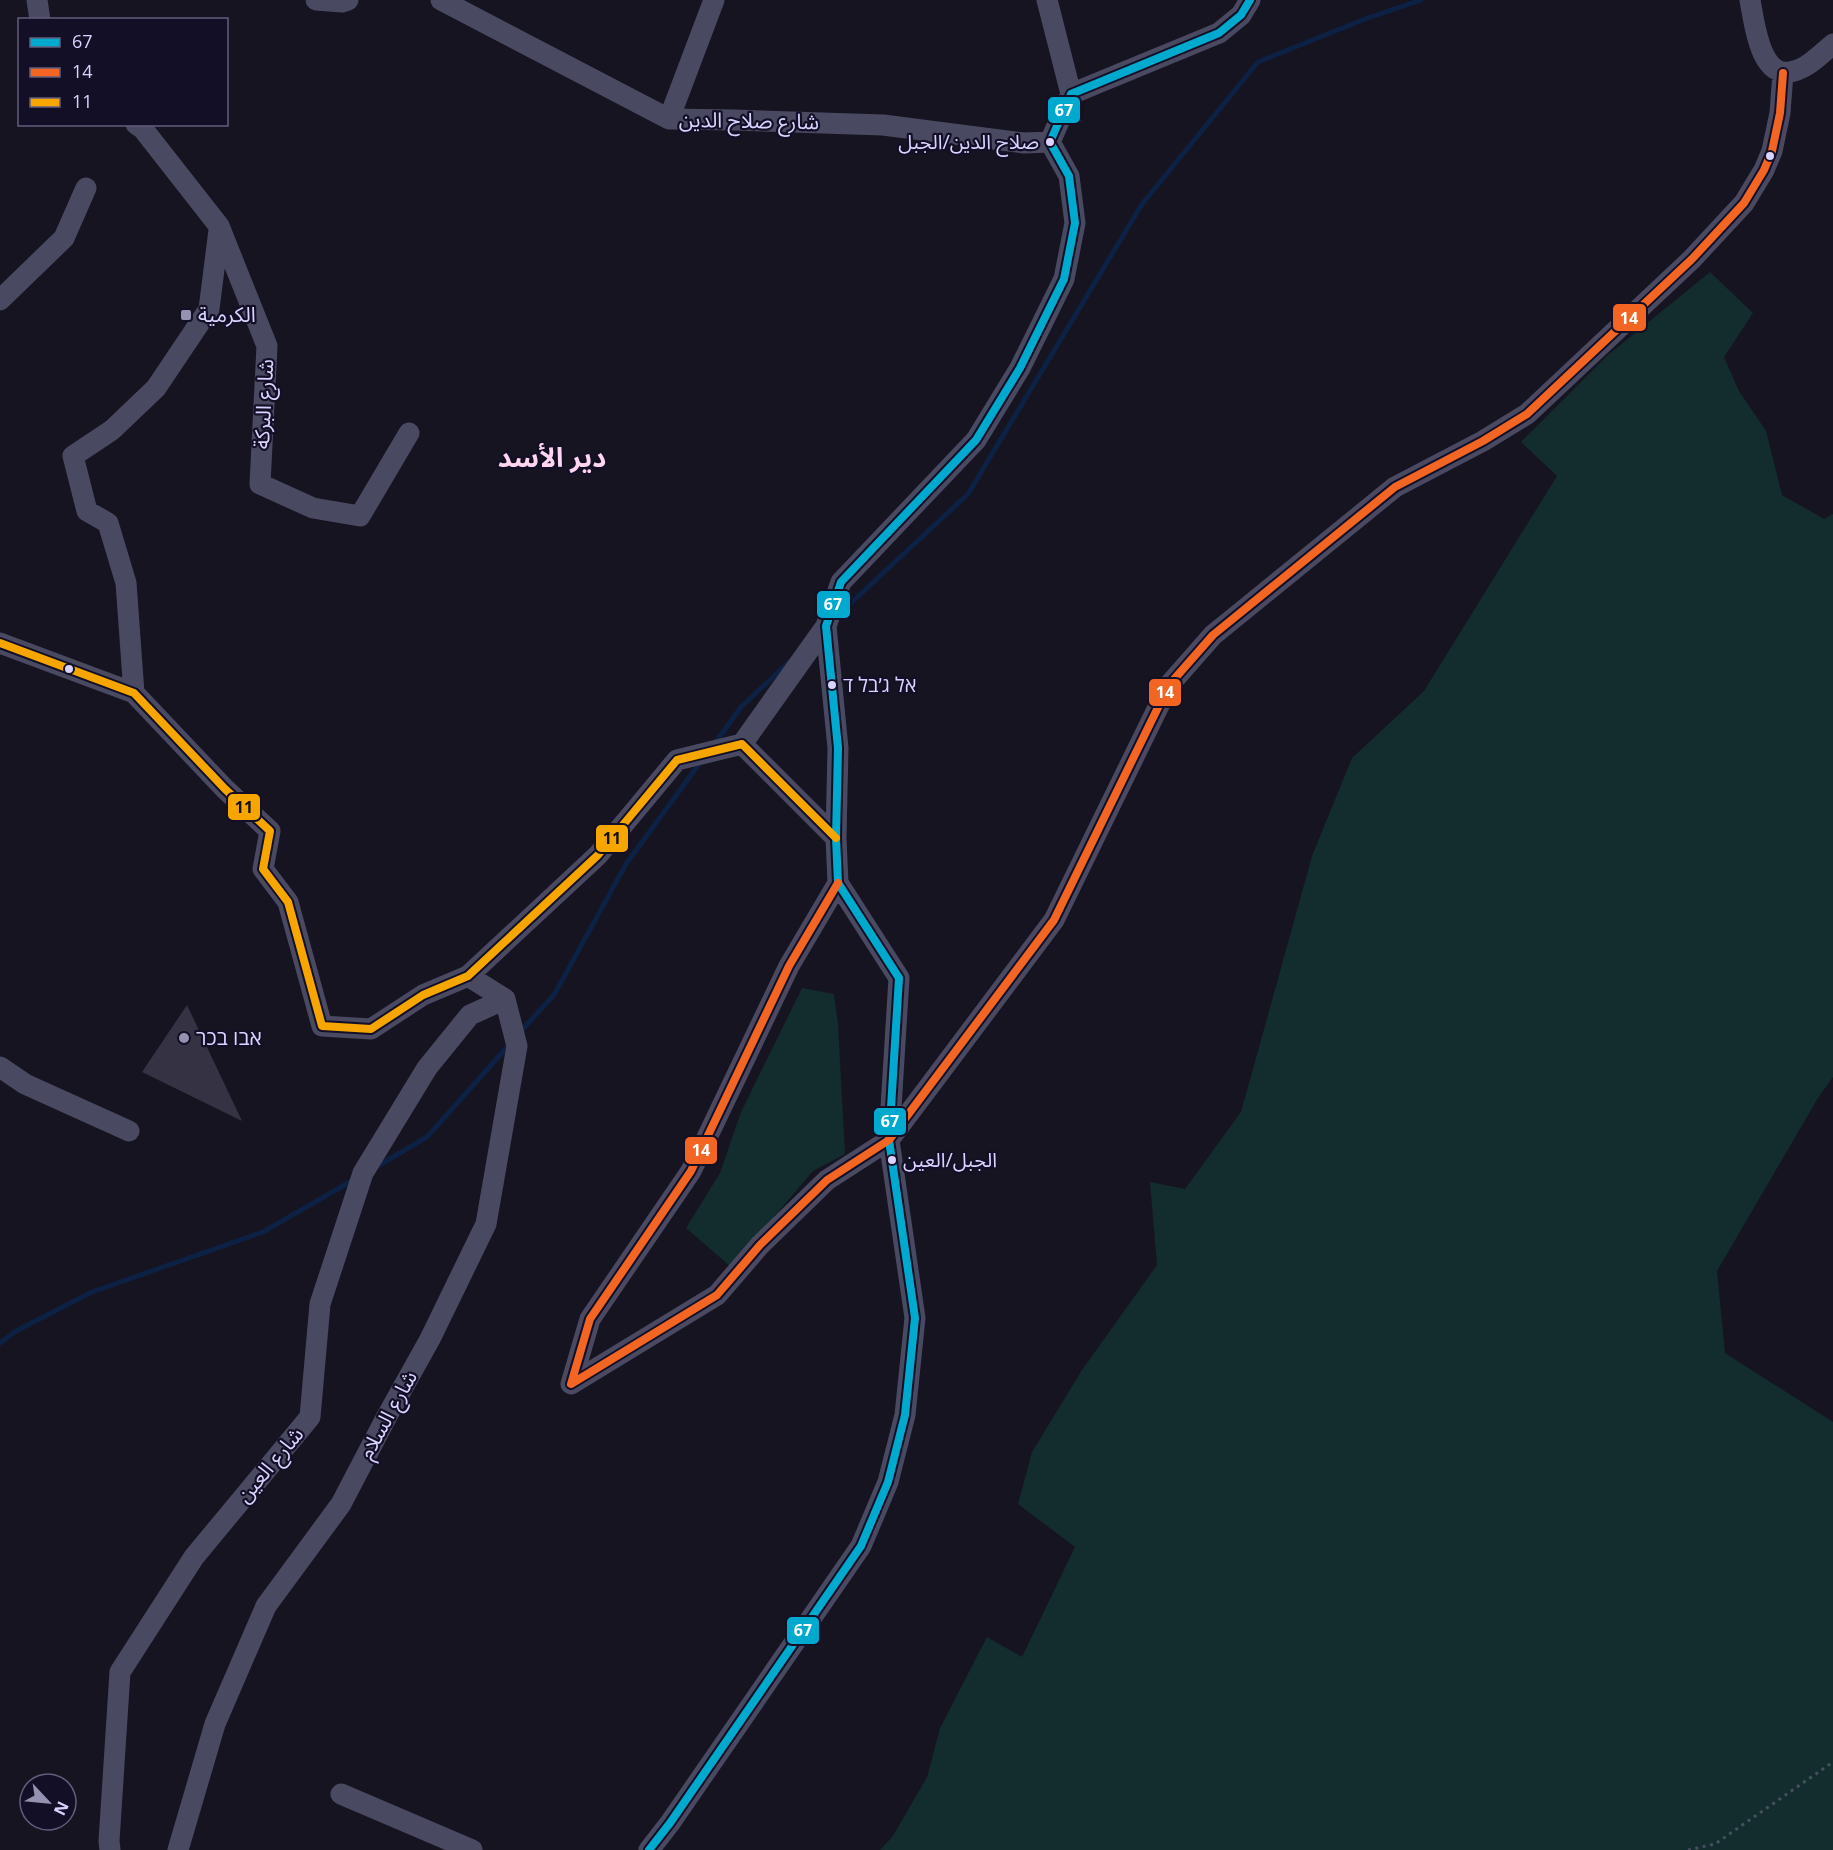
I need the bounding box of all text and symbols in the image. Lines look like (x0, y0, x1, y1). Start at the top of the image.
legend (18, 18, 228, 126)
text: 67 (72, 29, 93, 53)
text: 14 (72, 59, 93, 83)
text: 11 (72, 89, 93, 113)
line badge: 67 (1047, 96, 1081, 124)
text: 67 (1055, 99, 1073, 121)
street label: شارع صلاح الدين (679, 105, 819, 137)
place label: صلاح الدين/الجبل (898, 128, 1039, 157)
marker: صلاح الدين/الجبل (1044, 136, 1056, 148)
unlabelled marker (1764, 150, 1776, 162)
place label: الكرمية (198, 300, 256, 328)
line badge: 14 (1612, 303, 1647, 332)
text: 14 (1620, 307, 1638, 329)
marker: الكرمية (179, 308, 193, 322)
street label: شارع البركة (247, 358, 281, 450)
district label: دير الأسد (498, 438, 606, 475)
line badge: 67 (816, 590, 851, 619)
text: 67 (824, 593, 842, 615)
unlabelled marker (63, 663, 75, 675)
place label: אל ג׳בל ד (843, 671, 917, 698)
line badge: 14 (1148, 678, 1182, 707)
marker: אל ג׳בל ד (826, 679, 838, 691)
text: 14 (1156, 681, 1174, 703)
line badge: 11 (227, 793, 261, 821)
text: 11 (235, 796, 253, 818)
line badge: 11 (595, 824, 629, 853)
text: 11 (603, 827, 621, 849)
place label: אבו בכר (196, 1023, 262, 1051)
marker: אבו בכר (177, 1031, 191, 1045)
line badge: 67 (873, 1107, 907, 1136)
text: 67 (881, 1110, 899, 1132)
line badge: 14 (684, 1136, 718, 1165)
text: 14 (692, 1139, 710, 1161)
place label: الجبل/العين (903, 1146, 997, 1173)
marker: الجبل/العين (886, 1154, 898, 1166)
street label: شارع السلام (351, 1365, 426, 1465)
street label: شارع العين (229, 1421, 311, 1509)
line badge: 67 (786, 1616, 820, 1645)
text: 67 (794, 1619, 812, 1641)
north arrow (18, 1772, 78, 1832)
text: N (49, 1798, 74, 1819)

